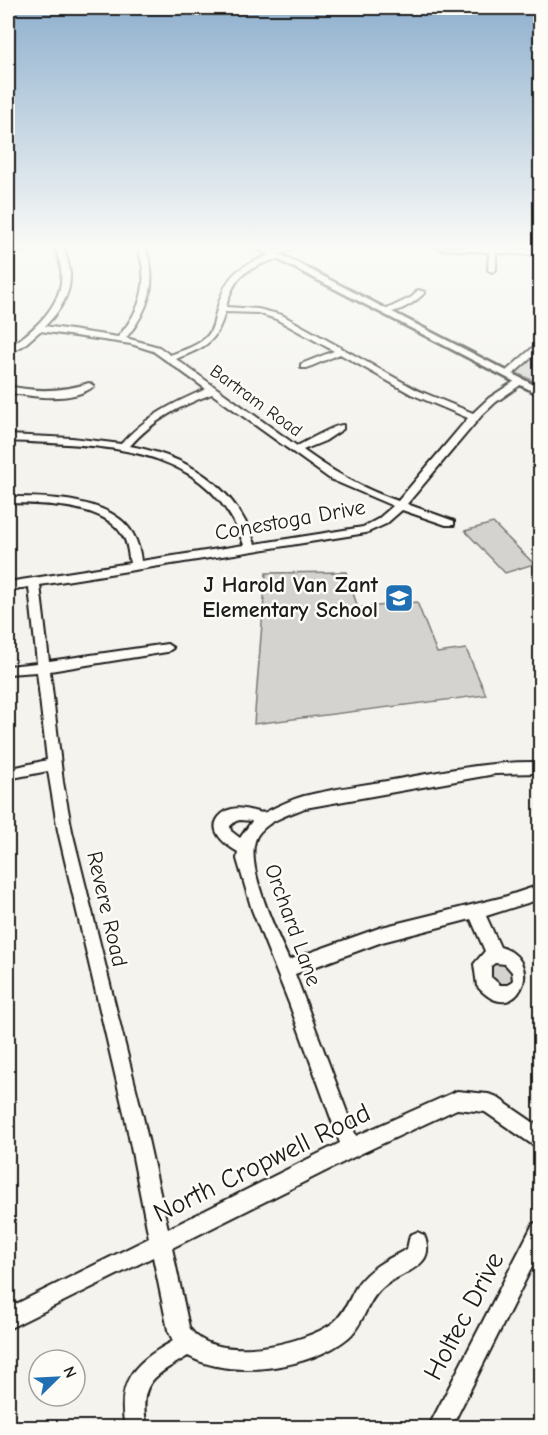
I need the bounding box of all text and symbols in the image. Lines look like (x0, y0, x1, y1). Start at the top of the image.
street label: Bartram Road (206, 361, 306, 441)
street label: Conestoga Drive (213, 494, 367, 546)
place label: J Harold Van Zant Elementary School (202, 572, 379, 623)
school or university icon: J Harold Van Zant Elementary School (383, 582, 415, 614)
street label: Revere Road (81, 849, 133, 969)
street label: Orchard Lane (259, 860, 327, 990)
street label: North Cropwell Road (148, 1097, 376, 1229)
street label: Holtec Drive (417, 1247, 511, 1385)
north arrow (27, 1348, 87, 1408)
text: N (59, 1364, 80, 1381)

